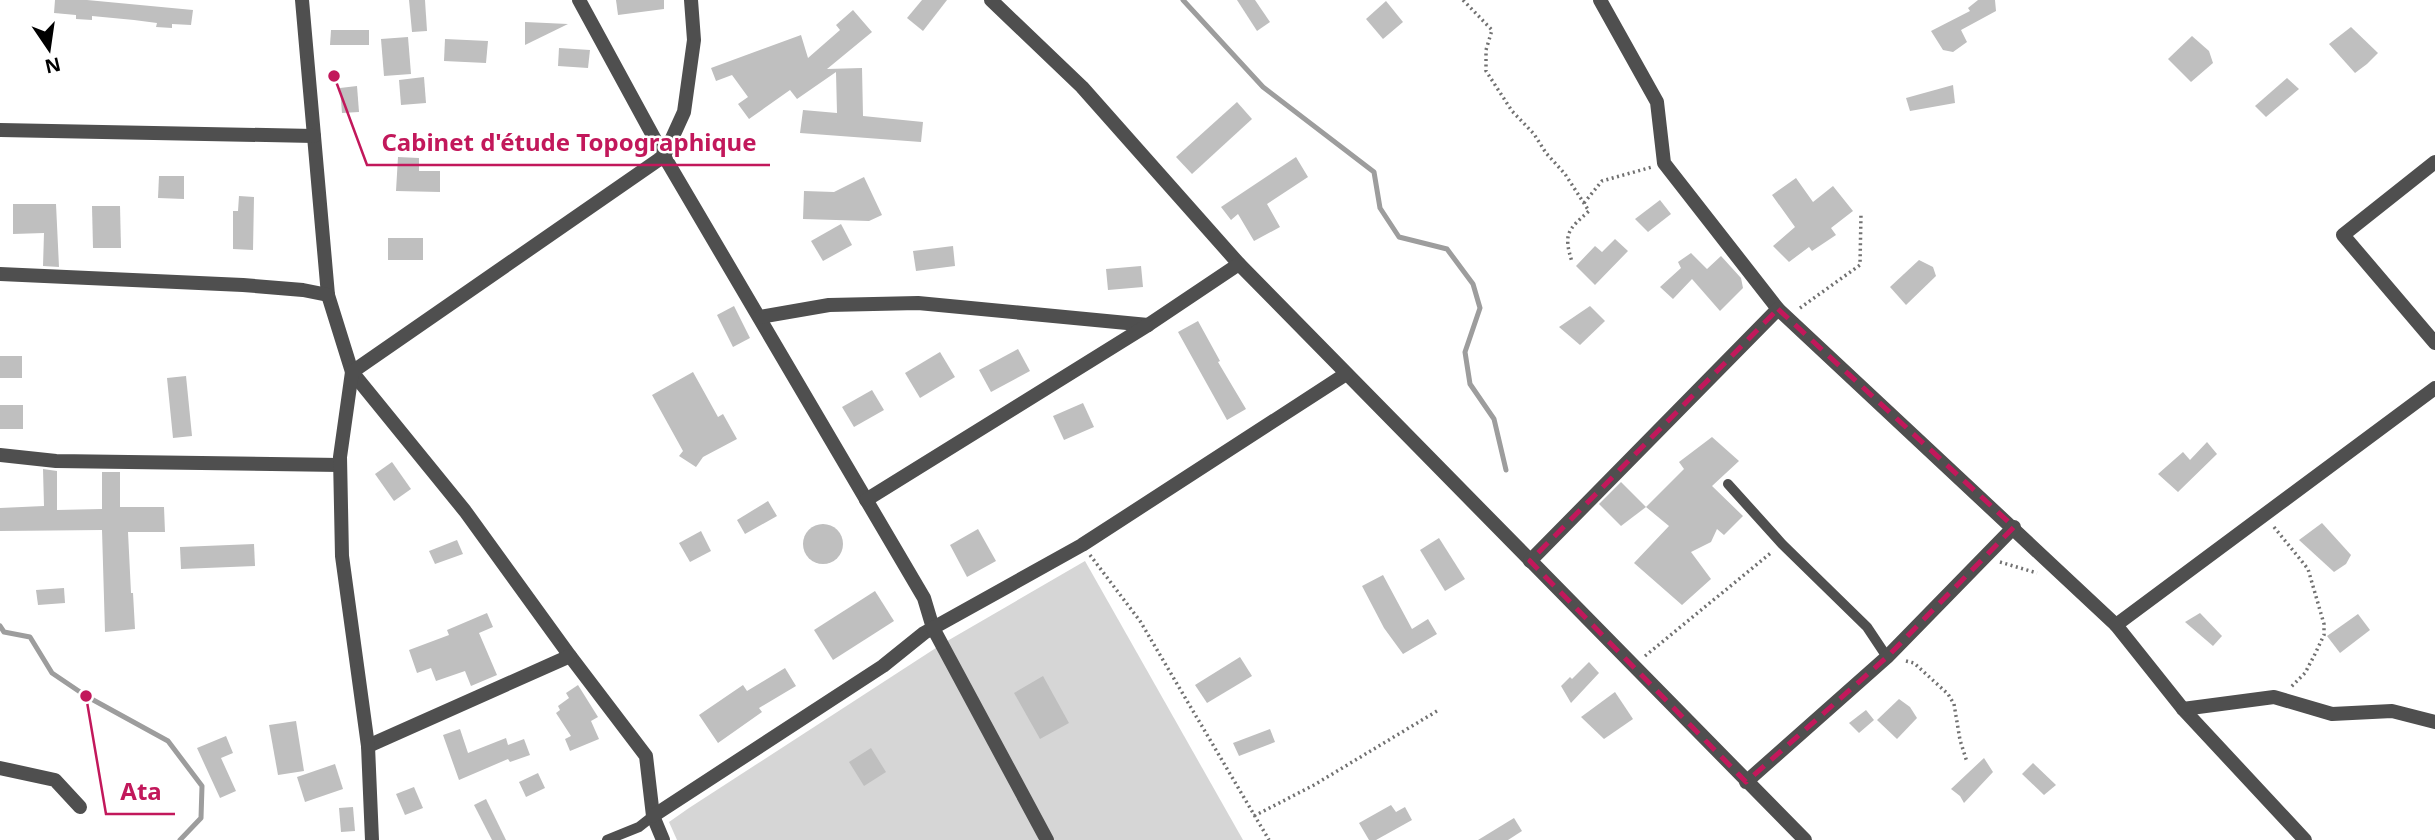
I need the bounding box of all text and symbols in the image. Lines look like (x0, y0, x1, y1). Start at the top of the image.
north arrow (14, 14, 84, 84)
text: N (42, 51, 63, 80)
callout: Cabinet d'étude Topographique (367, 120, 770, 165)
text: Cabinet d'étude Topographique (381, 125, 757, 158)
callout: Ata (106, 769, 175, 814)
text: Ata (120, 774, 162, 807)

